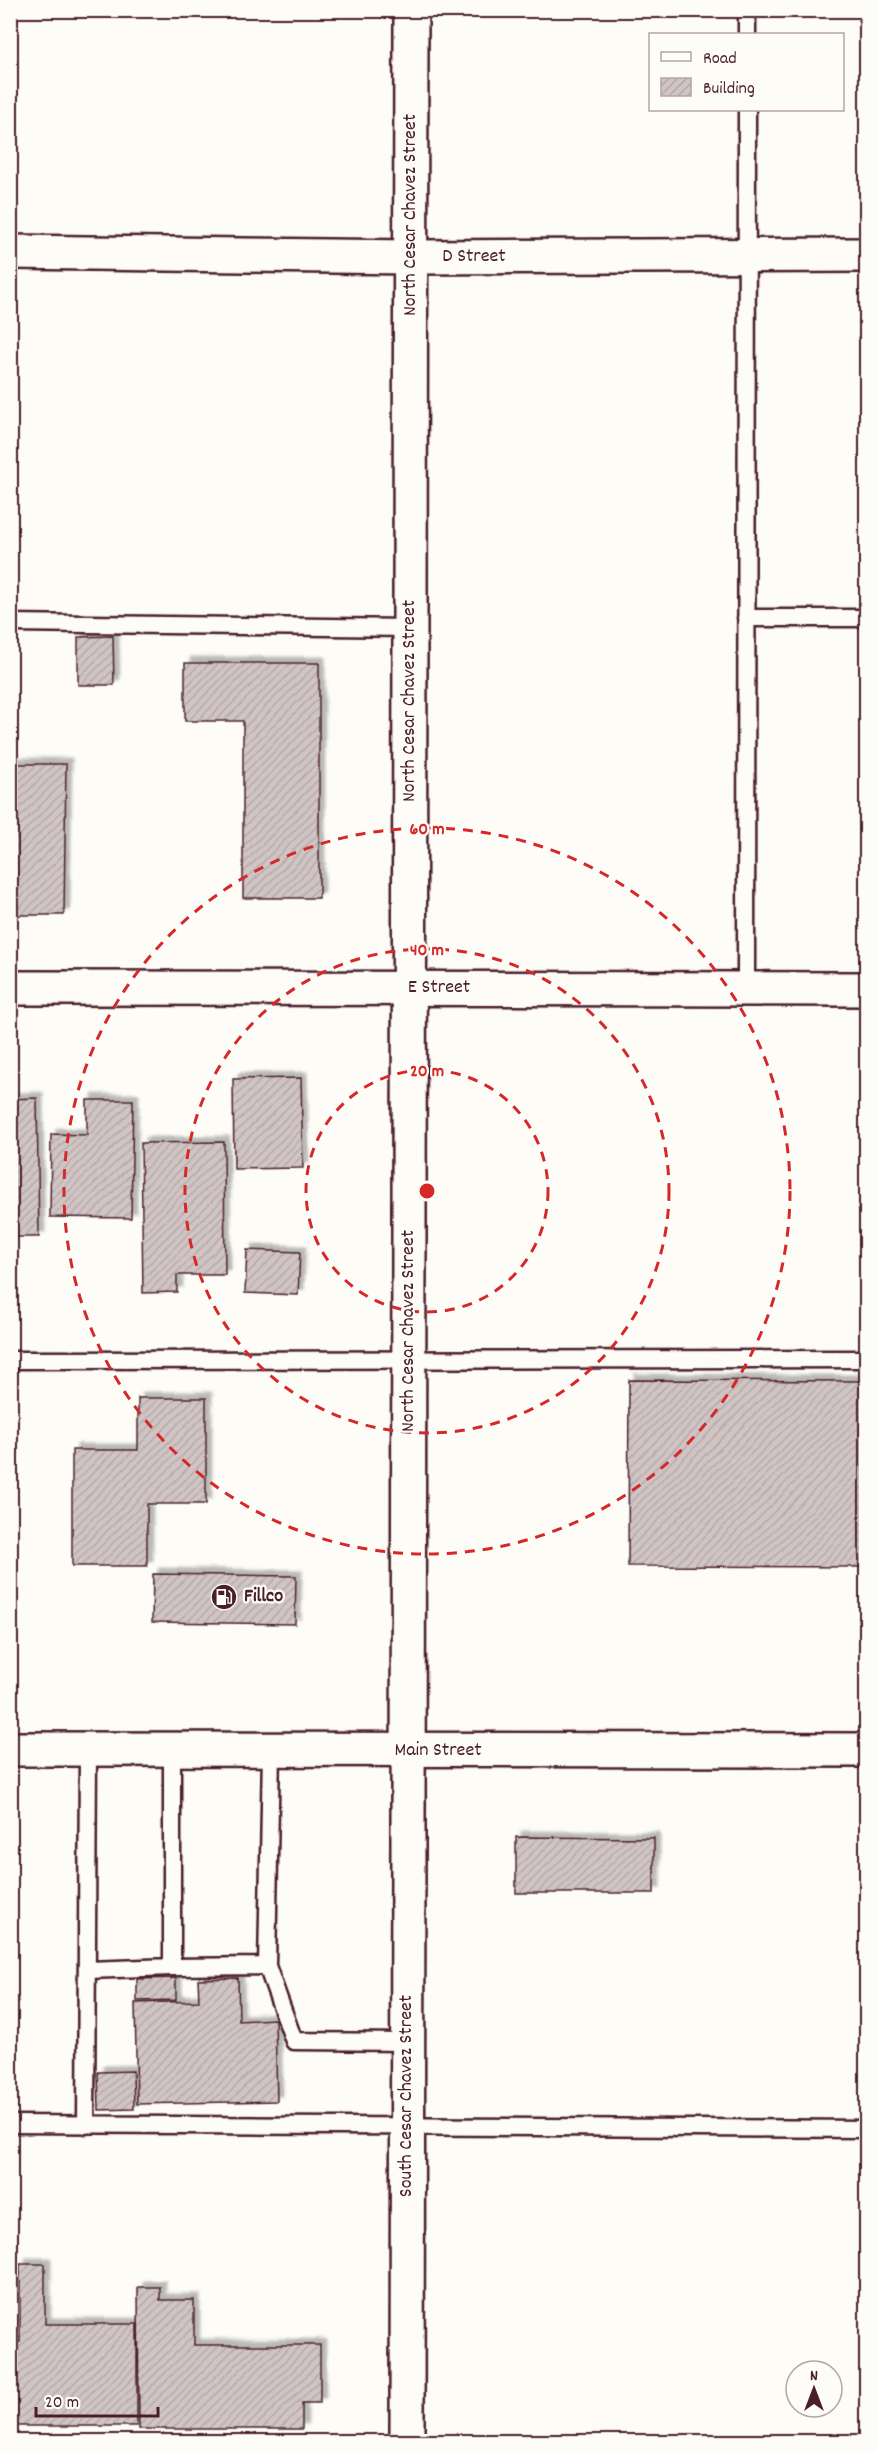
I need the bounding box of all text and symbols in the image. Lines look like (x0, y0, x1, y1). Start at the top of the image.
legend (649, 33, 844, 111)
text: Road (703, 47, 737, 72)
text: Building (703, 77, 755, 102)
street label: North Cesar Chavez Street (397, 114, 425, 316)
street label: D Street (442, 243, 506, 271)
street label: North Cesar Chavez Street (396, 600, 424, 802)
text: 60 m (409, 818, 445, 843)
text: 40 m (410, 939, 444, 964)
street label: E Street (408, 974, 470, 1002)
text: 20 m (410, 1060, 444, 1085)
centre of rings (417, 1181, 437, 1201)
street label: North Cesar Chavez Street (395, 1230, 423, 1432)
fuel station icon: Fillco (209, 1582, 239, 1612)
place label: Fillco (244, 1583, 283, 1611)
street label: Main Street (394, 1737, 482, 1765)
street label: South Cesar Chavez Street (393, 1995, 421, 2197)
north arrow (784, 2359, 844, 2419)
text: N (810, 2365, 818, 2388)
scale bar (36, 2380, 158, 2418)
text: 20 m (45, 2391, 79, 2416)

